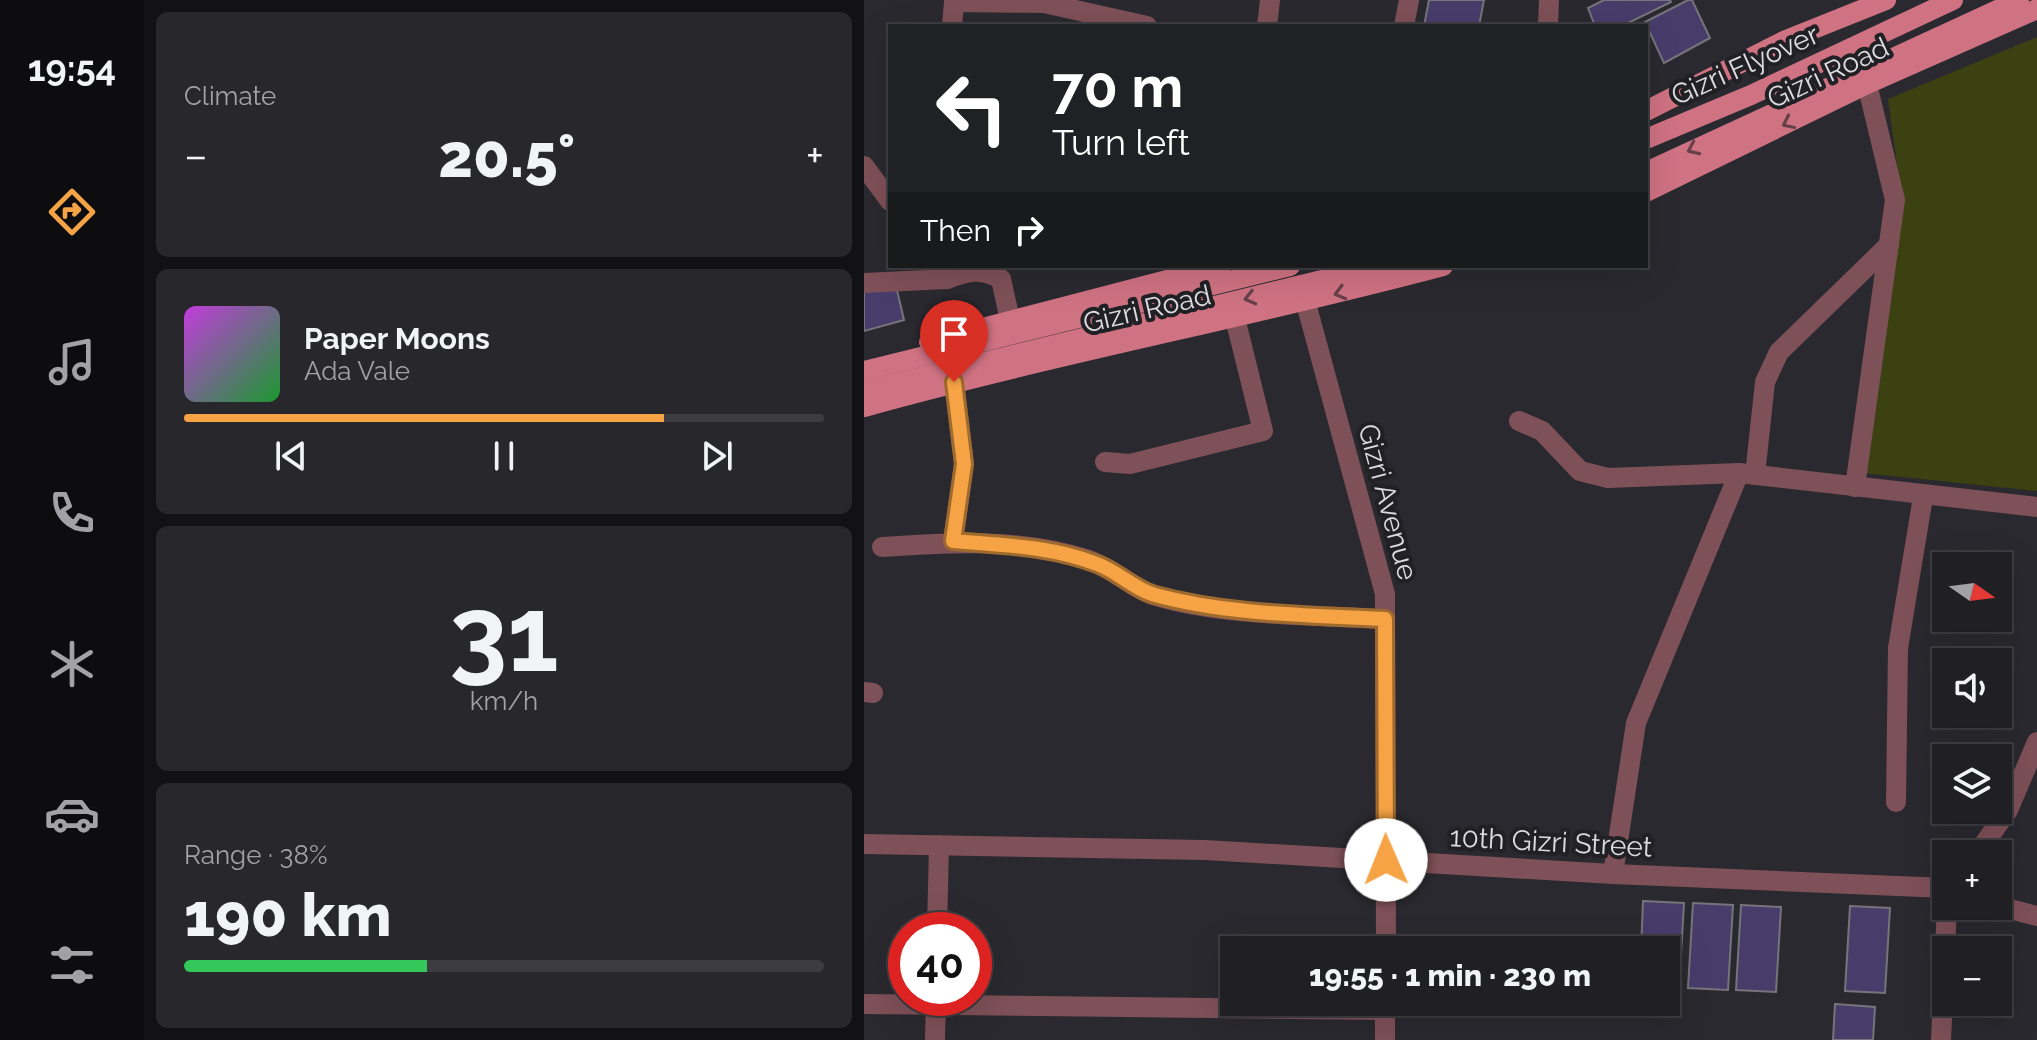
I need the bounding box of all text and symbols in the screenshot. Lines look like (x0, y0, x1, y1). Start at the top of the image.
street label: Gizri Flyover (1666, 18, 1824, 112)
street label: Gizri Road (1762, 31, 1894, 115)
text: 19:54 (28, 47, 116, 89)
text: 70 m (1052, 54, 1183, 120)
icon: left (920, 56, 1024, 160)
text: Climate (184, 81, 276, 111)
one-way arrow (1781, 113, 1796, 128)
text: 20.5° (438, 121, 575, 191)
text: Turn left (1052, 121, 1190, 163)
text: − (184, 130, 208, 181)
text: + (806, 130, 824, 181)
one-way arrow (1687, 139, 1702, 155)
icon: directions (44, 184, 100, 240)
icon: right (1007, 208, 1051, 252)
text: Then (920, 213, 991, 248)
street label: Gizri Road (1080, 278, 1214, 340)
one-way arrow (1334, 284, 1348, 300)
one-way arrow (1244, 288, 1257, 305)
pin (920, 300, 988, 382)
icon: arrive (932, 312, 976, 356)
text: Paper Moons (304, 321, 490, 356)
icon: music (44, 334, 100, 390)
text: Ada Vale (304, 356, 410, 386)
street label: Gizri Avenue (1351, 420, 1425, 584)
icon: previous (269, 434, 313, 478)
icon: pause (482, 434, 526, 478)
icon: next (695, 434, 739, 478)
icon: phone (44, 485, 100, 541)
north arrow (1932, 552, 2012, 632)
map controls (1932, 552, 2012, 1016)
text: 31 (449, 573, 559, 695)
icon: climate (44, 636, 100, 692)
button: sound (1932, 648, 2012, 728)
text: km/h (470, 686, 538, 716)
button: layers (1932, 744, 2012, 824)
icon: car (44, 786, 100, 842)
position arrow (1344, 818, 1428, 902)
street label: 10th Gizri Street (1449, 820, 1654, 864)
text: Range · 38% (184, 840, 327, 870)
button: + (1932, 840, 2012, 920)
text: 190 km (184, 880, 391, 950)
speed limit sign: 40 (888, 912, 992, 1016)
button: − (1932, 936, 2012, 1016)
icon: filters (44, 937, 100, 993)
text: 19:55 · 1 min · 230 m (1309, 958, 1591, 993)

